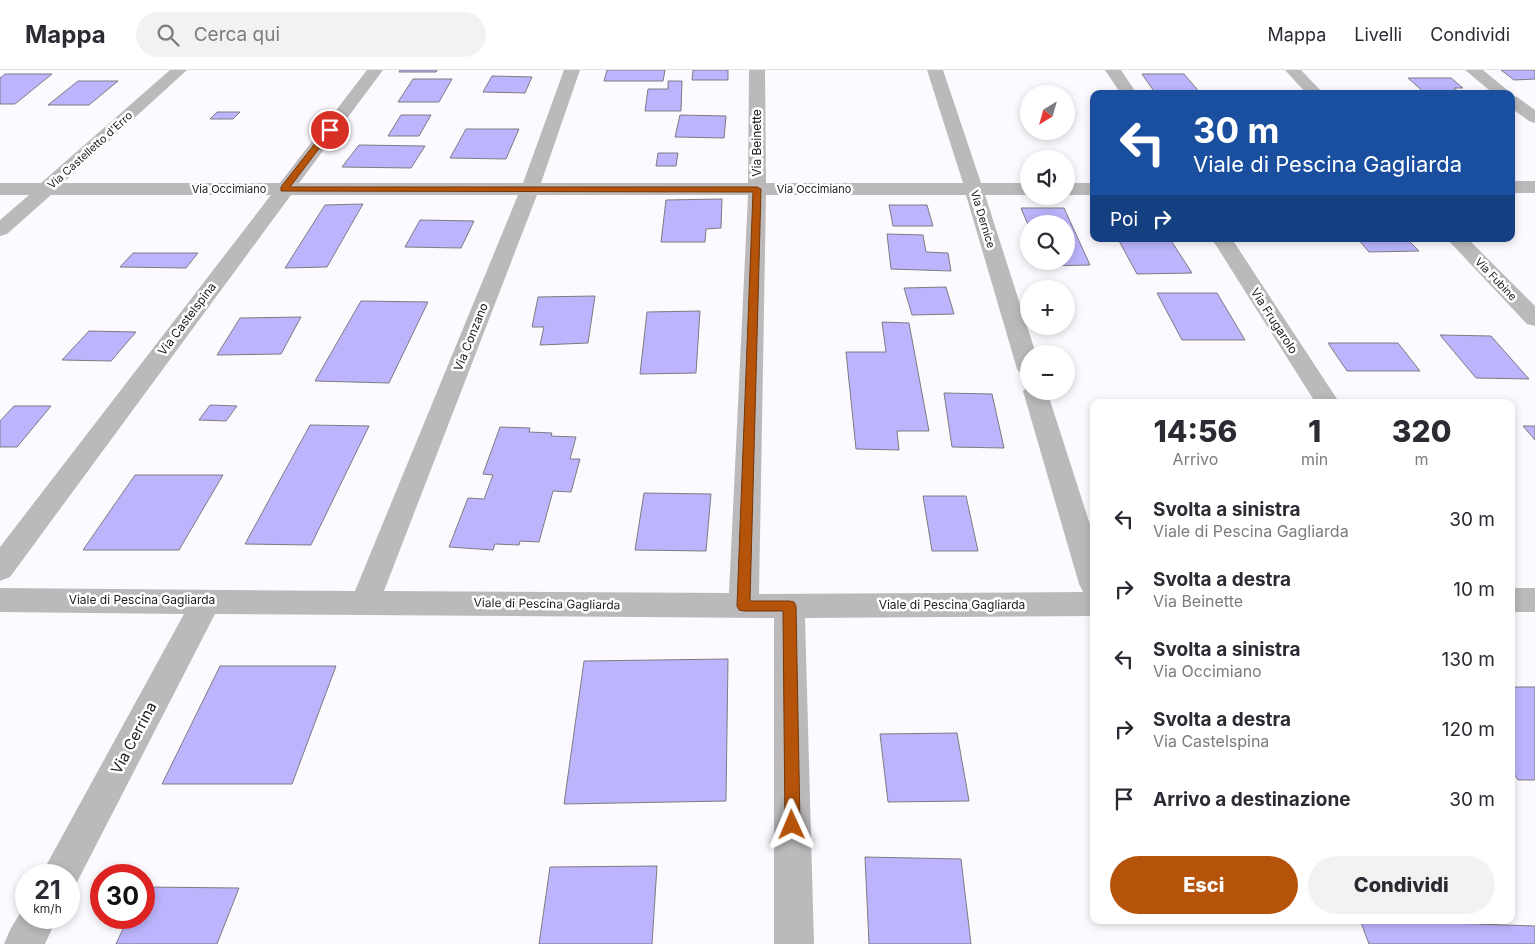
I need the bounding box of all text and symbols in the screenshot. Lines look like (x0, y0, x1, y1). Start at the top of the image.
search box (136, 12, 486, 57)
text: Mappa (25, 20, 106, 49)
icon: search (154, 21, 182, 49)
text: Cerca qui (194, 23, 280, 46)
text: Mappa (1268, 24, 1326, 45)
text: Livelli (1354, 24, 1402, 45)
text: Condividi (1430, 24, 1510, 45)
north arrow (1020, 85, 1075, 140)
map controls (1020, 85, 1075, 400)
street label: Via Castelletto d'Erro (45, 108, 136, 192)
pin (309, 109, 351, 151)
street label: Via Beinette (749, 109, 764, 177)
text: 30 m (1193, 109, 1279, 151)
icon: left (1110, 110, 1175, 175)
icon: arrive (316, 116, 344, 144)
button: sound (1020, 150, 1075, 205)
text: Viale di Pescina Gagliarda (1193, 151, 1462, 177)
street label: Via Occimiano (192, 182, 267, 196)
street label: Via Occimiano (777, 182, 852, 196)
street label: Via Dernice (968, 188, 998, 250)
icon: right (1148, 205, 1176, 233)
text: Poi (1110, 208, 1138, 231)
button: search (1020, 215, 1075, 270)
street label: Via Fubine (1472, 255, 1520, 303)
street label: Via Castelspina (154, 279, 219, 358)
button: + (1020, 280, 1075, 335)
street label: Via Frugarolo (1248, 285, 1301, 356)
street label: Via Conzano (450, 301, 491, 373)
button: − (1020, 345, 1075, 400)
text: 14:56 (1154, 413, 1237, 449)
text: 1 (1308, 413, 1321, 449)
text: 320 (1392, 413, 1451, 449)
text: Arrivo (1173, 449, 1218, 469)
text: min (1301, 449, 1328, 469)
text: m (1415, 449, 1429, 469)
text: Svolta a sinistra (1153, 498, 1301, 521)
icon: left (1110, 505, 1138, 533)
text: 30 m (1449, 508, 1495, 531)
text: Viale di Pescina Gagliarda (1153, 521, 1349, 541)
text: Svolta a destra (1153, 568, 1291, 591)
icon: right (1110, 575, 1138, 603)
text: 10 m (1453, 578, 1495, 601)
text: Via Beinette (1153, 591, 1243, 611)
street label: Viale di Pescina Gagliarda (69, 592, 215, 607)
street label: Viale di Pescina Gagliarda (474, 595, 620, 612)
street label: Viale di Pescina Gagliarda (879, 597, 1025, 612)
text: Svolta a sinistra (1153, 638, 1301, 661)
icon: left (1110, 645, 1138, 673)
text: 130 m (1442, 648, 1495, 671)
text: Via Occimiano (1153, 661, 1262, 681)
street label: Via Cerrina (107, 698, 160, 777)
text: Svolta a destra (1153, 708, 1291, 731)
icon: right (1110, 715, 1138, 743)
text: 120 m (1442, 718, 1495, 741)
text: Via Castelspina (1153, 731, 1269, 751)
icon: arrive (1110, 785, 1138, 813)
text: Arrivo a destinazione (1153, 788, 1351, 811)
text: 30 m (1449, 788, 1495, 811)
position arrow (765, 798, 817, 850)
button: Esci (1110, 856, 1298, 914)
button: Condividi (1308, 856, 1495, 914)
speed limit sign: 30 (90, 864, 155, 929)
text: 21 (34, 875, 61, 905)
text: km/h (33, 901, 62, 916)

